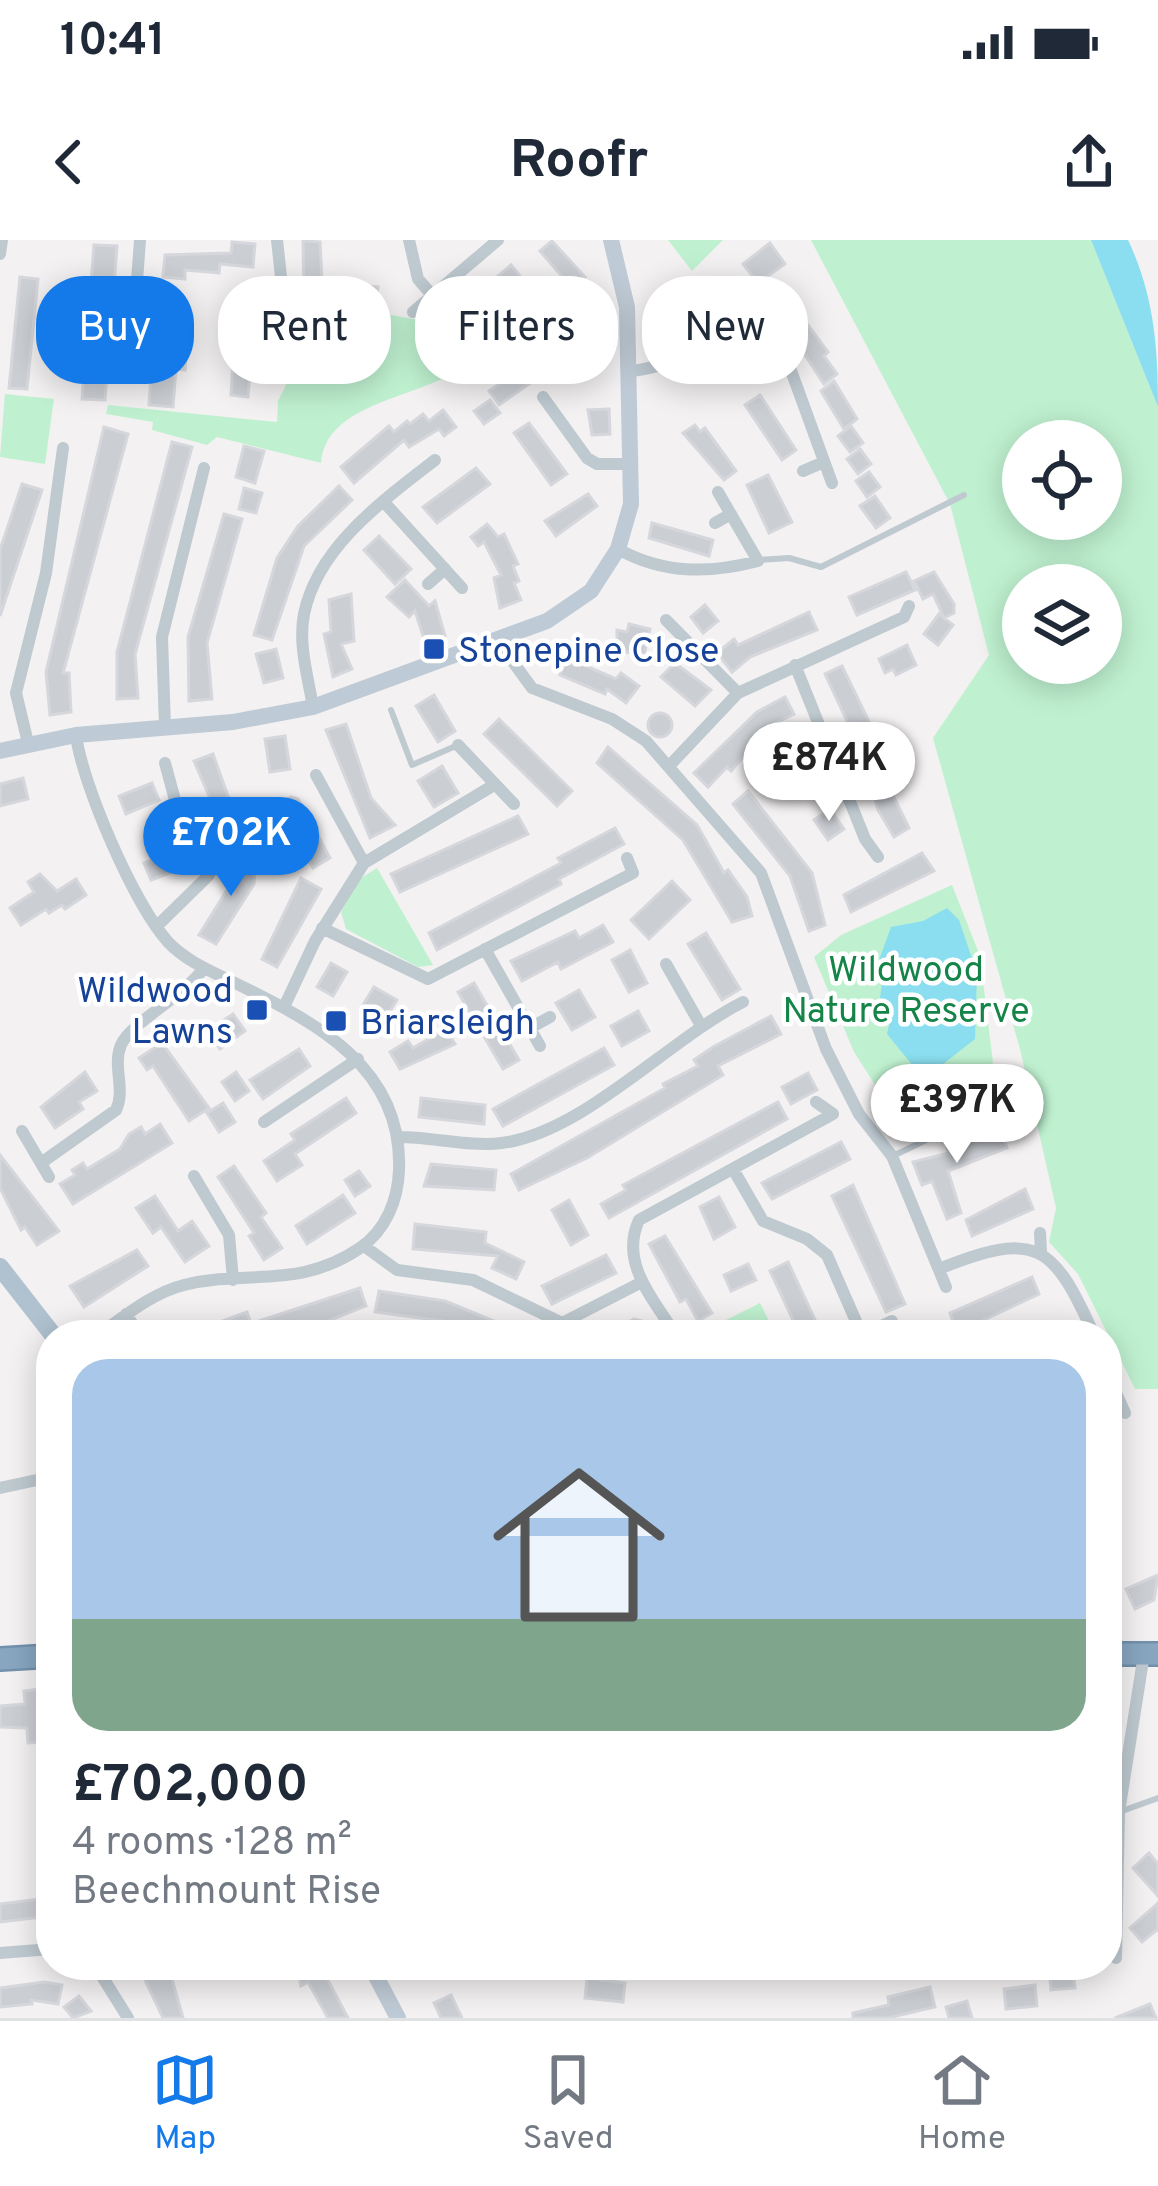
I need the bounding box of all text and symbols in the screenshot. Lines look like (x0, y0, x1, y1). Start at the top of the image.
text: 10:41 (60, 14, 165, 71)
text: Roofr (510, 128, 648, 197)
icon: back (36, 129, 102, 195)
icon: share (1056, 129, 1122, 195)
chip: Buy (36, 276, 194, 384)
chip: Rent (218, 276, 391, 384)
chip: Filters (415, 276, 618, 384)
chip: New (642, 276, 808, 384)
map controls (1002, 420, 1122, 684)
button: locate (1002, 420, 1122, 540)
button: layers (1002, 564, 1122, 684)
place label: Stonepine Close (458, 630, 719, 676)
marker: Stonepine Close (421, 636, 447, 662)
pin: £874K (745, 722, 913, 824)
text: £874K (770, 736, 888, 785)
pin: £702K (147, 797, 315, 899)
text: £702K (170, 811, 292, 860)
park label: Wildwood Nature Reserve (782, 949, 1030, 1036)
place label: Wildwood Lawns (77, 970, 233, 1057)
marker: Wildwood Lawns (244, 997, 270, 1023)
place label: Briarsleigh (360, 1002, 535, 1048)
marker: Briarsleigh (323, 1008, 349, 1034)
pin: £397K (873, 1064, 1041, 1166)
text: £397K (898, 1078, 1016, 1127)
icon: home (471, 1437, 687, 1653)
text: £702,000 (72, 1755, 309, 1820)
text: 4 rooms · 128 m² (72, 1820, 352, 1869)
text: Beechmount Rise (72, 1869, 381, 1918)
tab: Map (152, 2047, 218, 2161)
tab: Saved (523, 2047, 614, 2161)
tab: Home (918, 2047, 1006, 2161)

